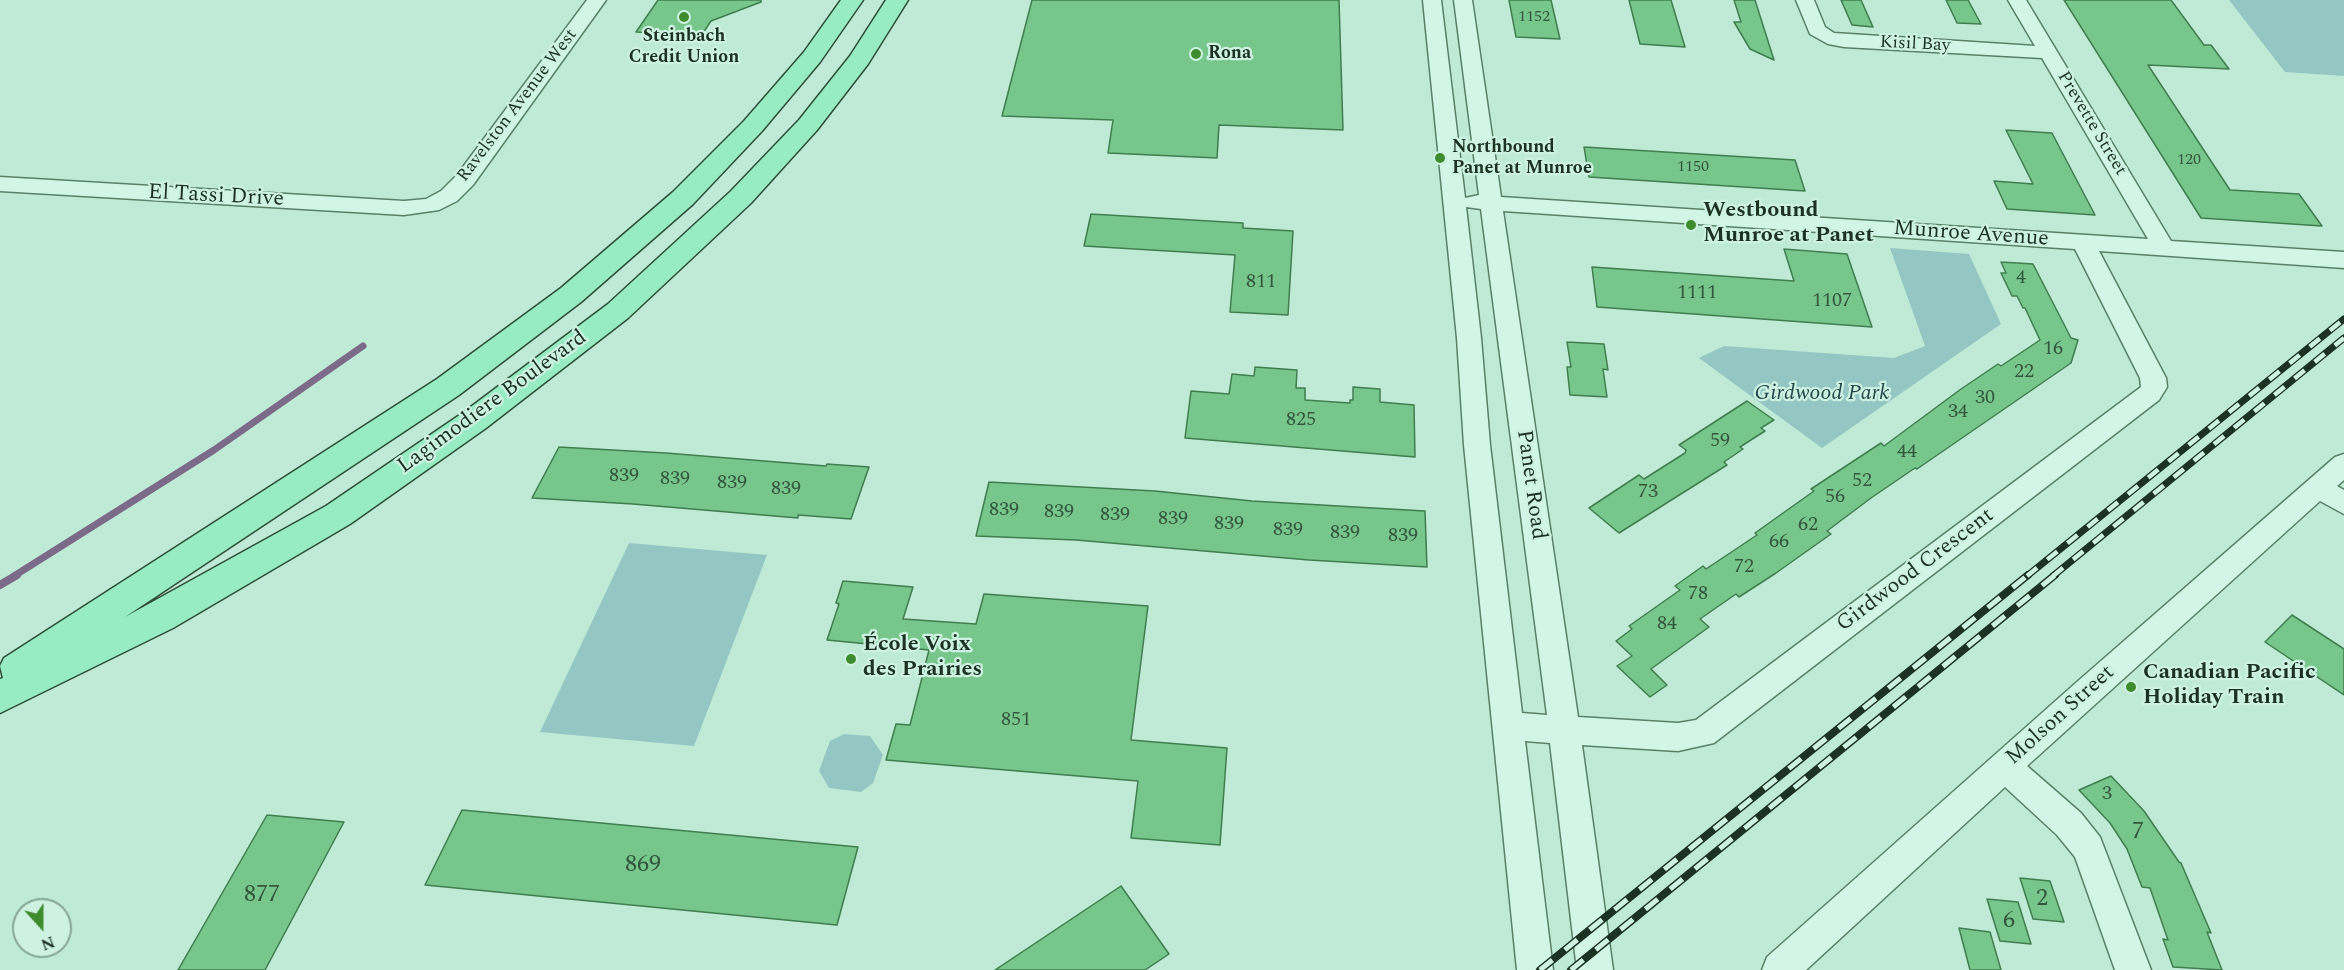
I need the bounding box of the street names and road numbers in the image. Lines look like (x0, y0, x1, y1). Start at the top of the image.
street label: Ravelston Avenue West (453, 25, 583, 187)
street label: Kisil Bay (1879, 32, 1951, 58)
street label: Prevette Street (2051, 68, 2131, 180)
street label: El Tassi Drive (147, 180, 285, 214)
street label: Munroe Avenue (1892, 216, 2050, 254)
street label: Lagimodiere Boulevard (393, 325, 593, 481)
street label: Panet Road (1509, 428, 1551, 542)
street label: Girdwood Crescent (1832, 503, 2000, 639)
street label: Molson Street (2001, 660, 2121, 772)

